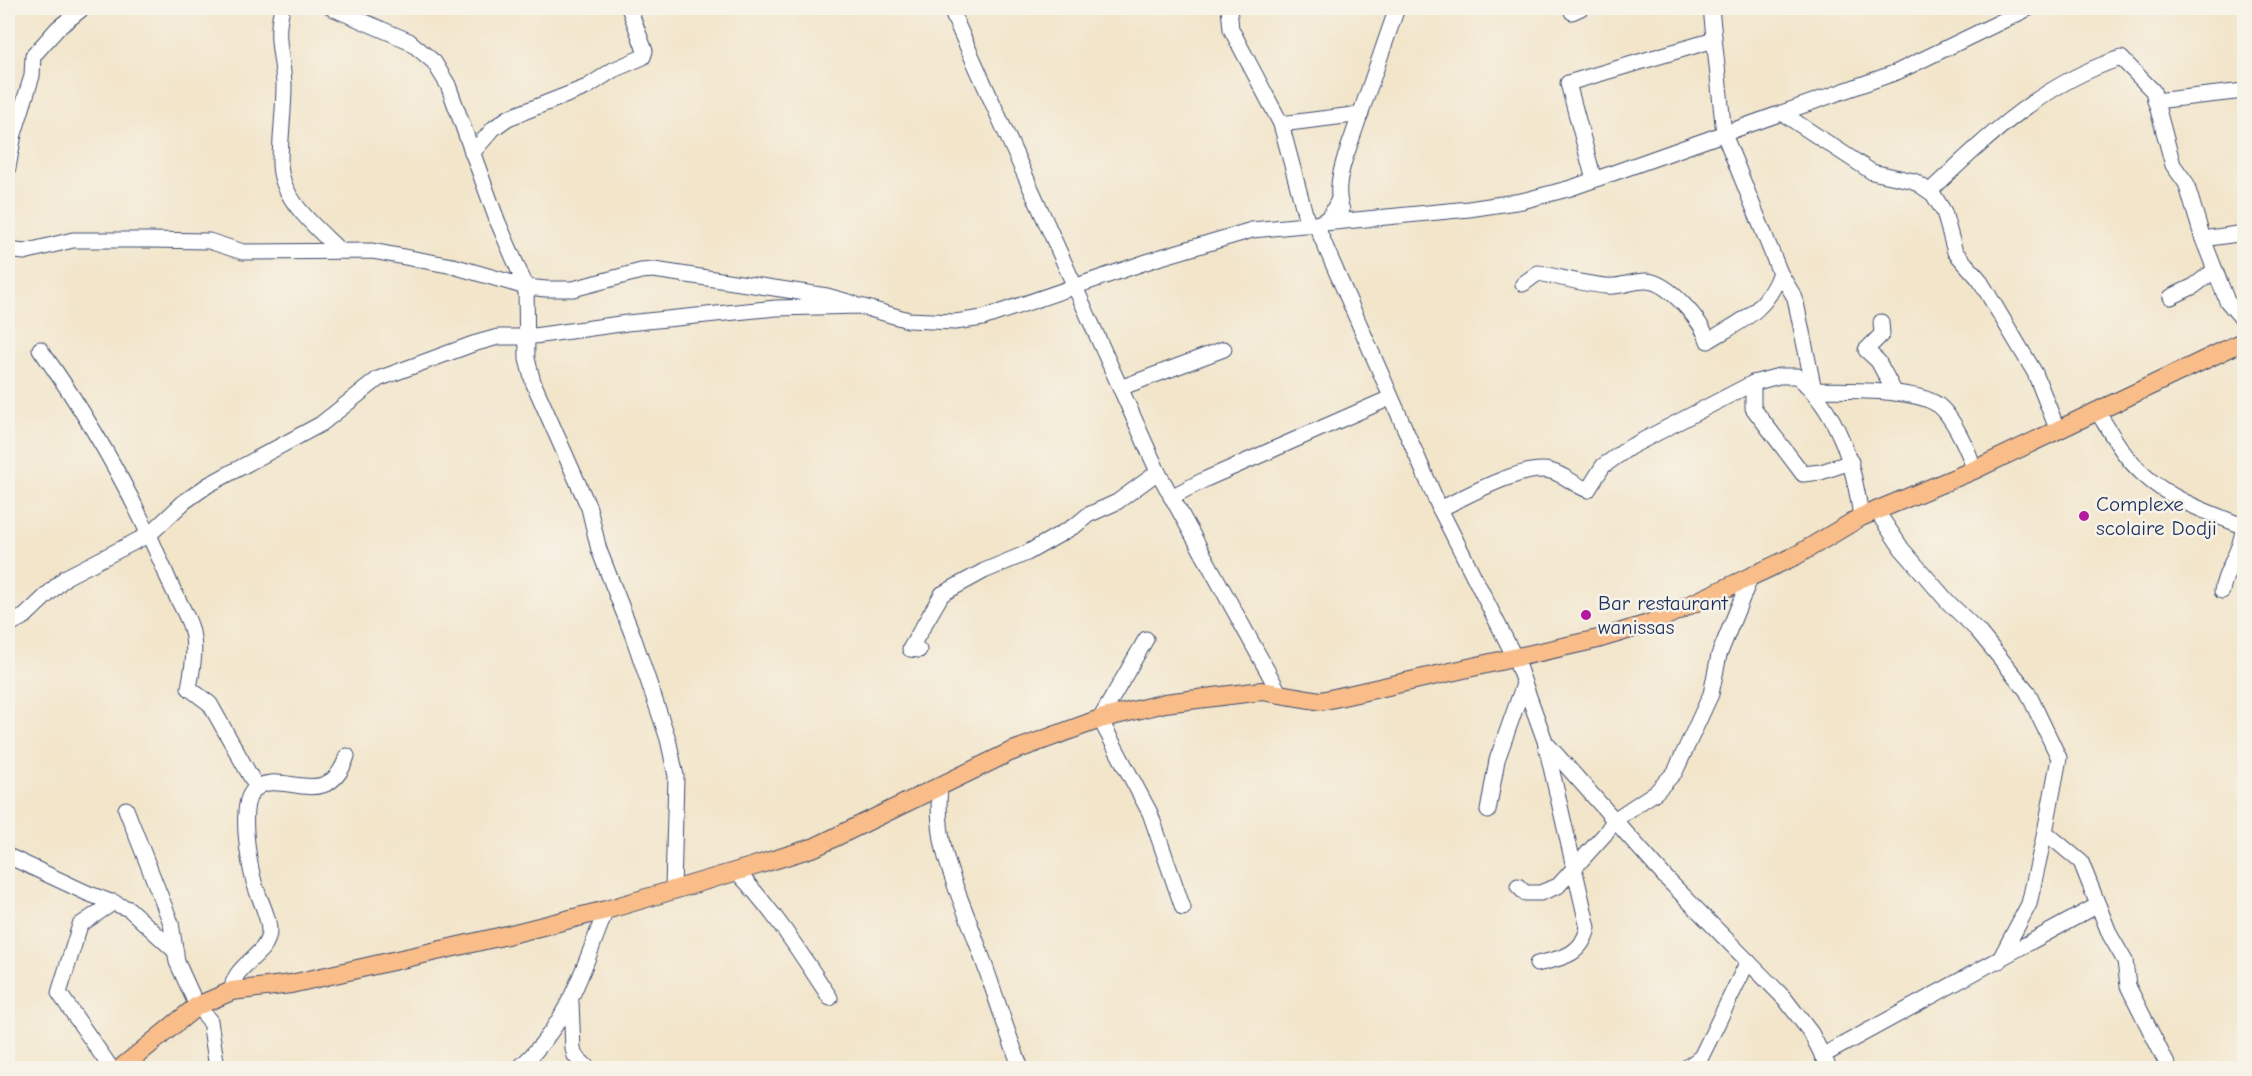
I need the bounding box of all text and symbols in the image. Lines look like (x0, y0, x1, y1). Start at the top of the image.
place label: Complexe scolaire Dodji (2096, 492, 2217, 540)
marker: Complexe scolaire Dodji (2077, 509, 2091, 523)
place label: Bar restaurant wanissas (1598, 591, 1729, 639)
marker: Bar restaurant wanissas (1579, 608, 1593, 622)

